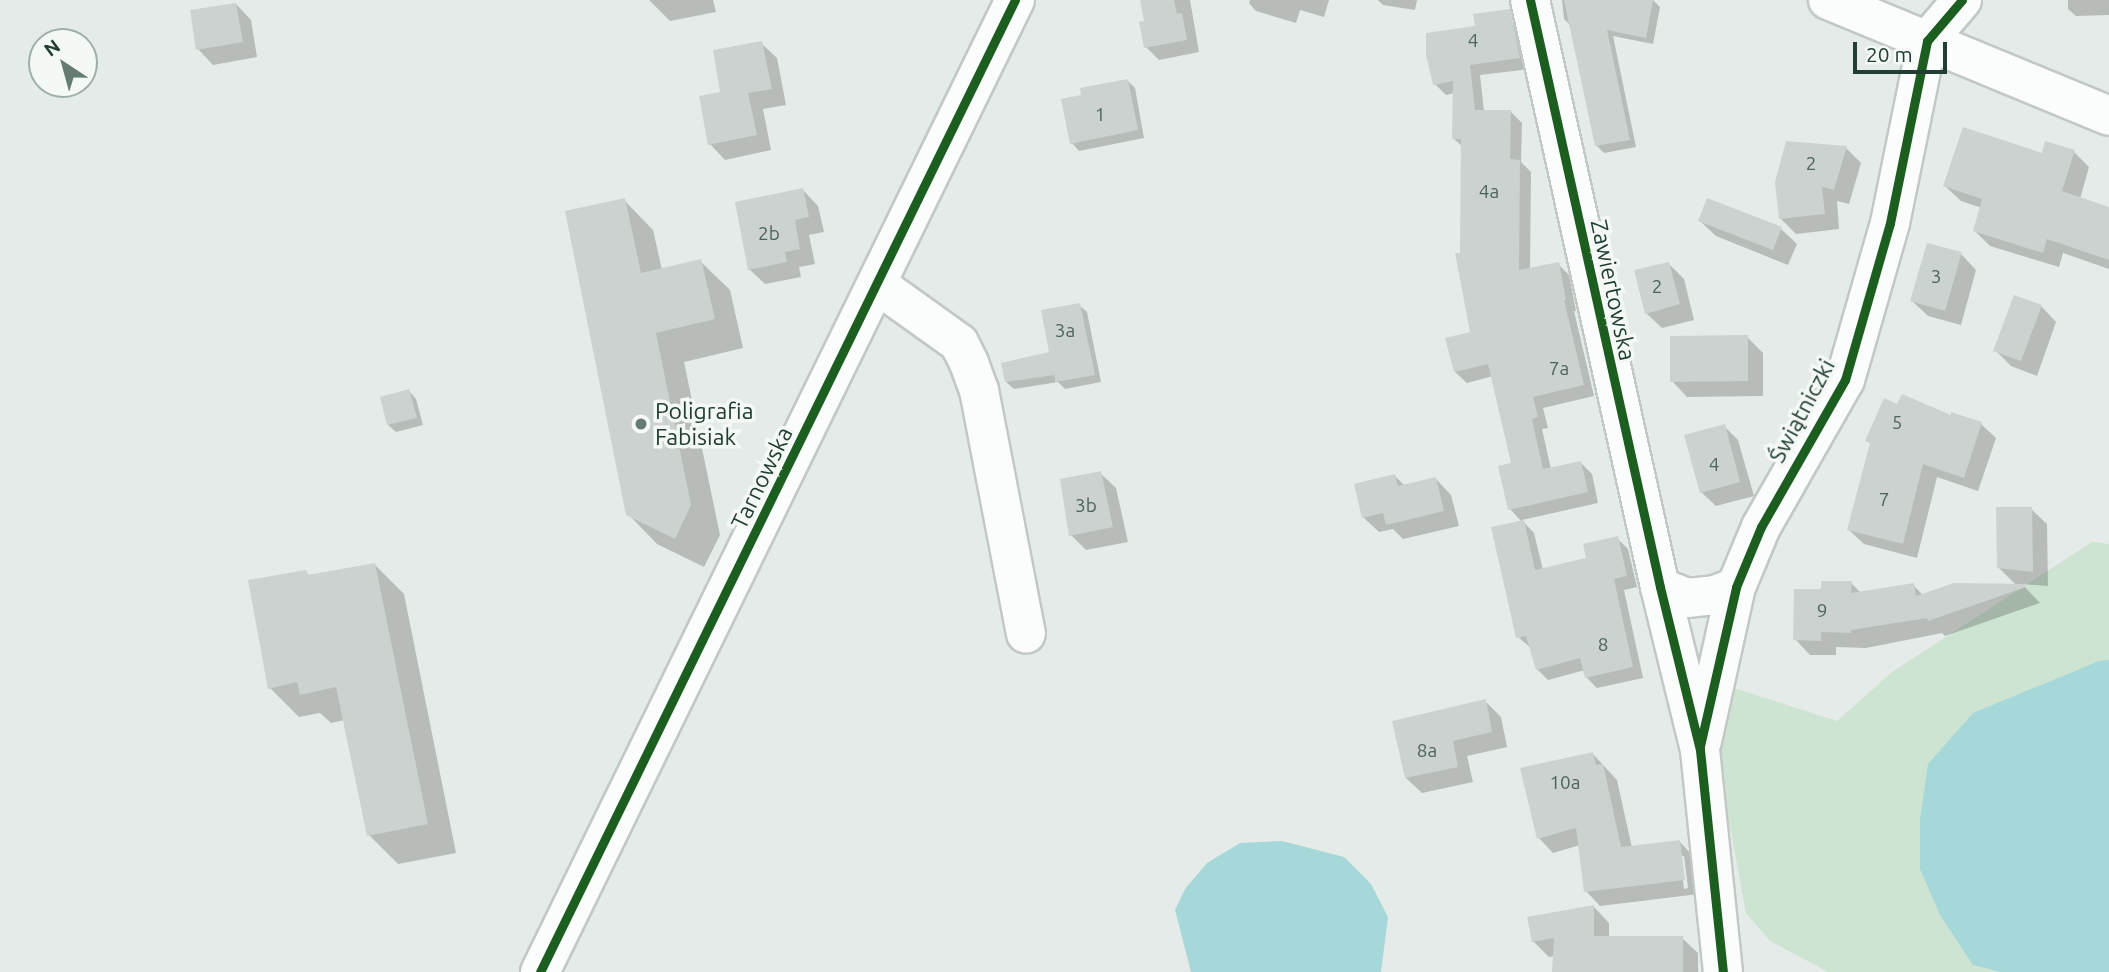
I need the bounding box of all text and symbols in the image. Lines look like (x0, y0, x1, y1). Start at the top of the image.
north arrow (28, 28, 98, 98)
scale bar (1857, 28, 1952, 72)
house number: 4 (1468, 30, 1478, 52)
text: N (40, 35, 64, 61)
text: 20 m (1866, 42, 1913, 66)
house number: 1 (1095, 104, 1105, 126)
house number: 2 (1806, 153, 1816, 175)
house number: 4a (1479, 181, 1499, 203)
street label: Zawiertowska (1585, 217, 1641, 363)
house number: 2b (758, 223, 780, 245)
house number: 3 (1931, 266, 1941, 288)
house number: 2 (1652, 276, 1662, 298)
house number: 3a (1055, 320, 1075, 342)
street label: Świątniczki (1763, 354, 1841, 468)
house number: 7a (1549, 358, 1569, 380)
place label: Poligrafia Fabisiak (655, 397, 753, 451)
house number: 5 (1892, 412, 1902, 434)
marker: Poligrafia Fabisiak (633, 416, 649, 432)
street label: Tarnowska (725, 422, 799, 534)
house number: 4 (1709, 454, 1719, 476)
house number: 7 (1879, 489, 1889, 511)
house number: 3b (1075, 495, 1097, 517)
house number: 9 (1817, 600, 1827, 622)
house number: 8 (1598, 634, 1608, 656)
house number: 8a (1417, 740, 1437, 762)
house number: 10a (1549, 772, 1581, 794)

